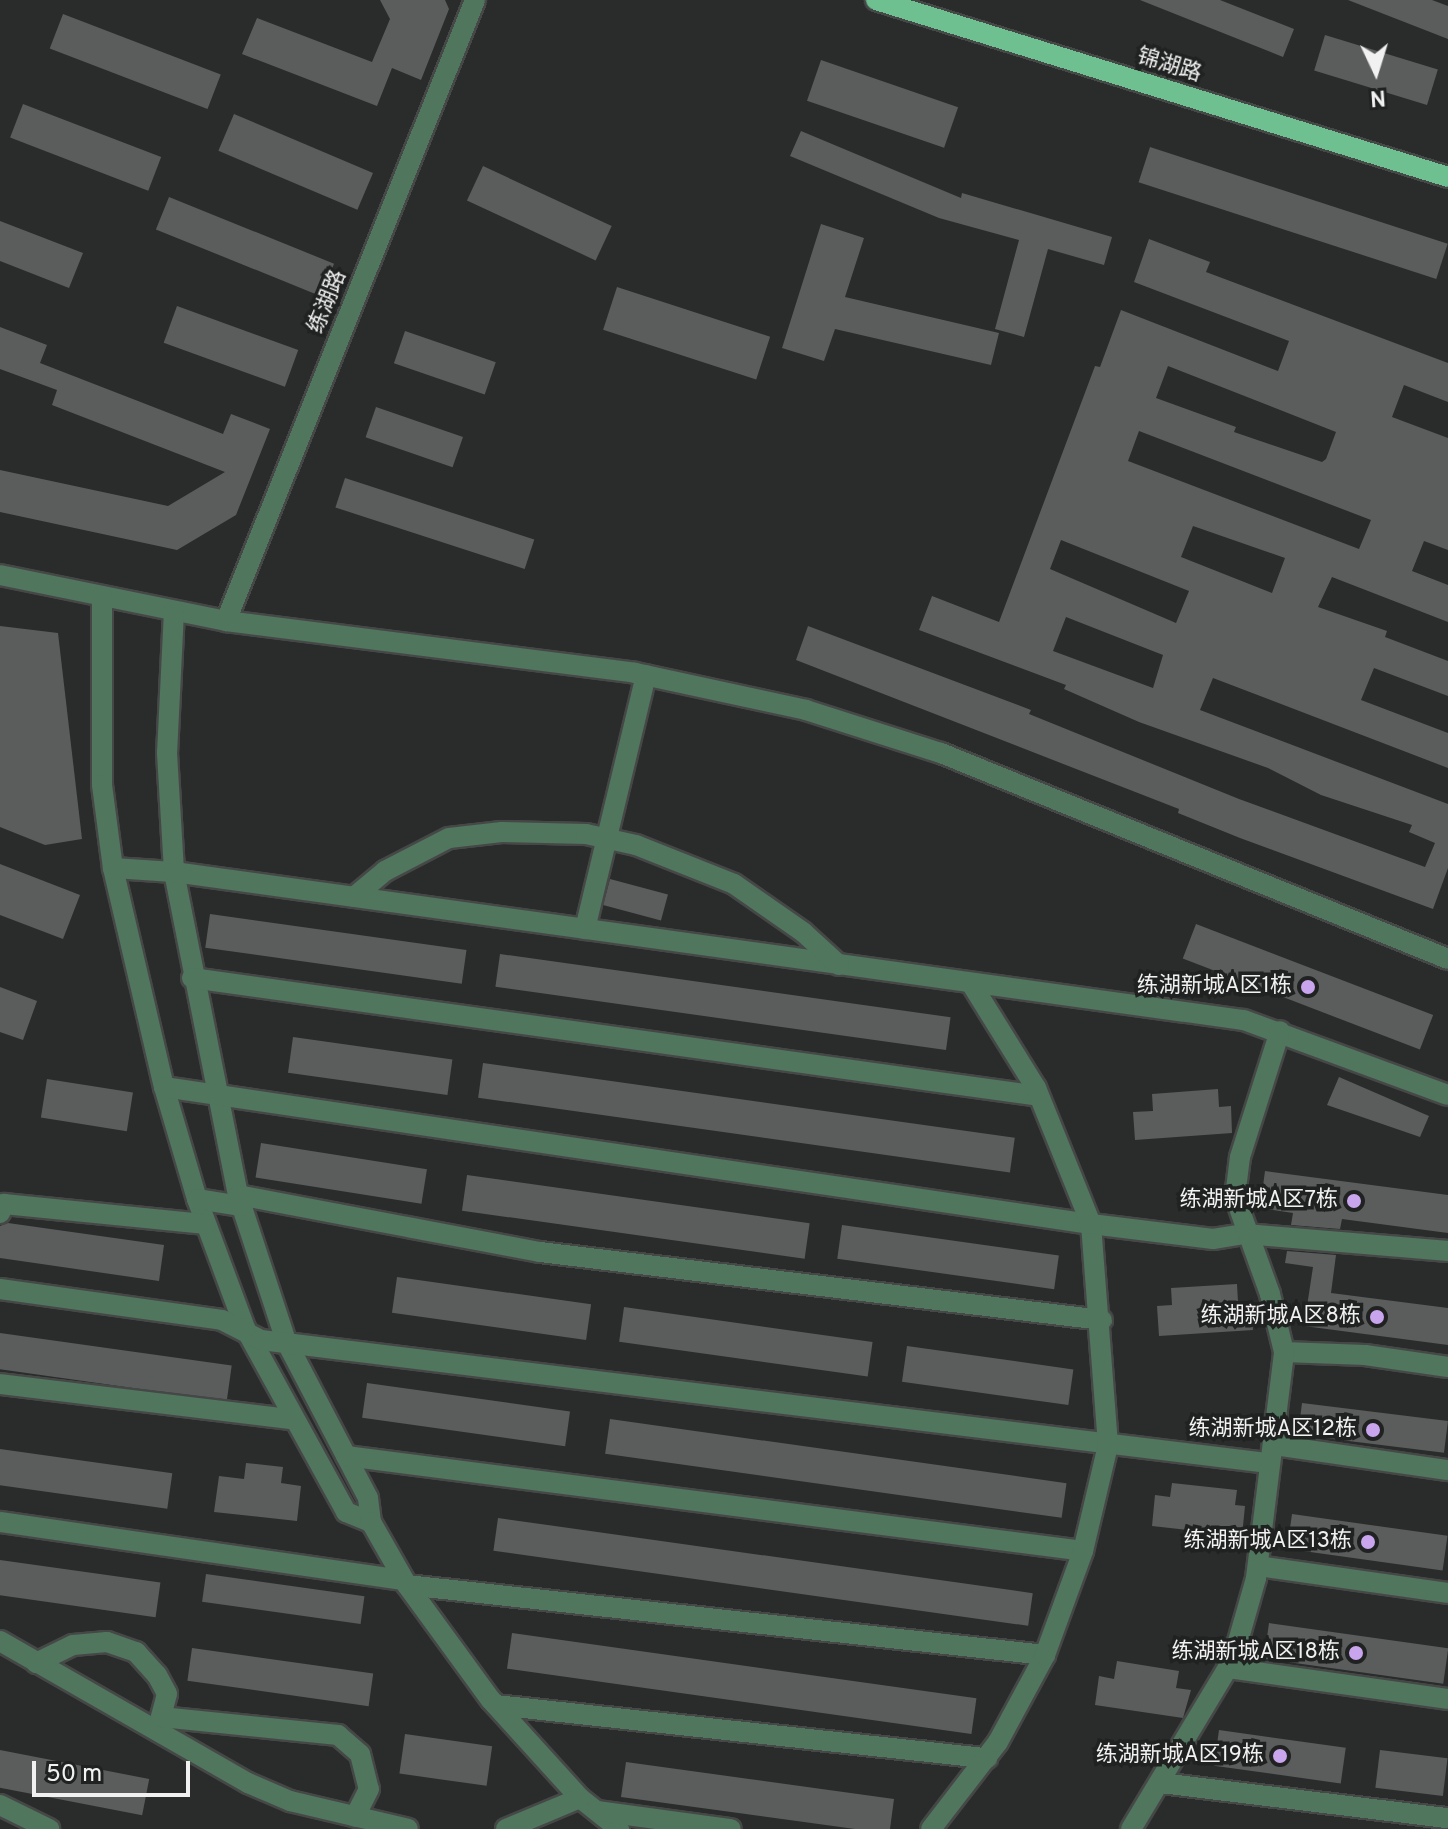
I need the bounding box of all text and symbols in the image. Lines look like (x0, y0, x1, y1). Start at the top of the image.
north arrow (1336, 32, 1416, 112)
street label: 锦湖路 (1134, 44, 1204, 88)
text: N (1369, 82, 1387, 110)
street label: 练湖路 (303, 266, 353, 338)
place label: 练湖新城A区1栋 (1137, 974, 1292, 1000)
marker: 练湖新城A区1栋 (1299, 978, 1317, 996)
place label: 练湖新城A区7栋 (1180, 1188, 1338, 1214)
marker: 练湖新城A区7栋 (1345, 1192, 1363, 1210)
place label: 练湖新城A区8栋 (1201, 1304, 1361, 1330)
marker: 练湖新城A区8栋 (1368, 1308, 1386, 1326)
place label: 练湖新城A区12栋 (1188, 1417, 1357, 1443)
marker: 练湖新城A区12栋 (1364, 1421, 1382, 1439)
place label: 练湖新城A区13栋 (1184, 1529, 1352, 1555)
marker: 练湖新城A区13栋 (1359, 1533, 1377, 1551)
place label: 练湖新城A区18栋 (1171, 1640, 1340, 1666)
marker: 练湖新城A区18栋 (1347, 1644, 1365, 1662)
place label: 练湖新城A区19栋 (1096, 1743, 1264, 1769)
scale bar (36, 1745, 194, 1795)
marker: 练湖新城A区19栋 (1271, 1747, 1289, 1765)
text: 50 m (46, 1760, 102, 1790)

